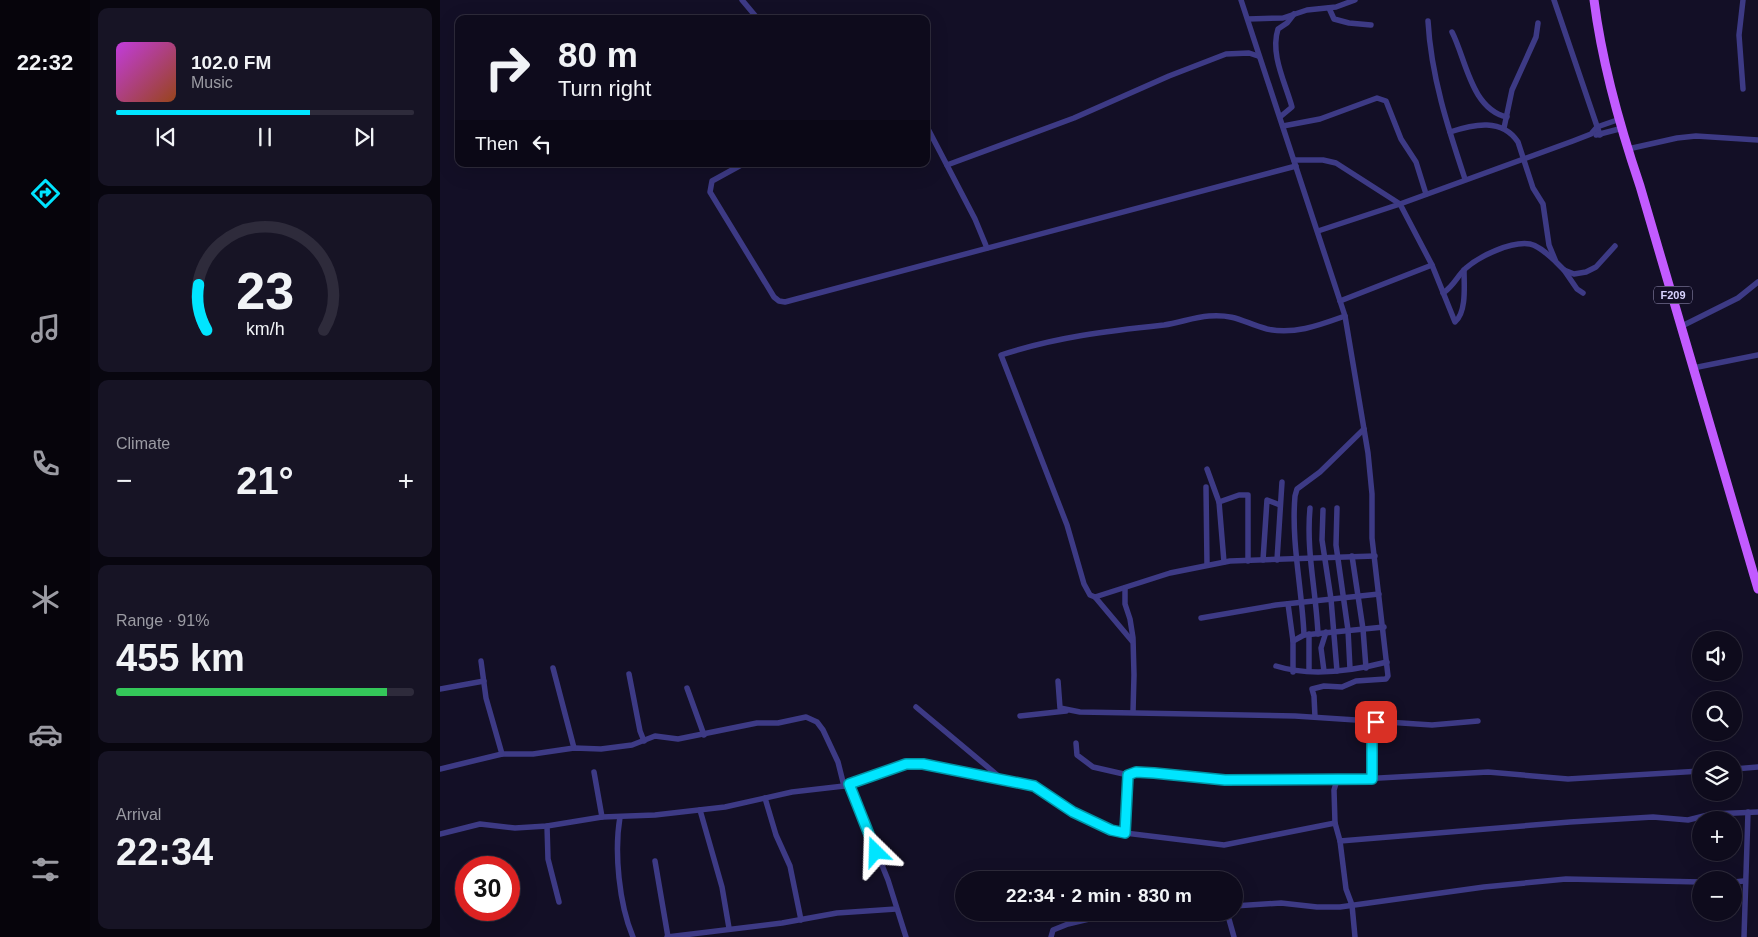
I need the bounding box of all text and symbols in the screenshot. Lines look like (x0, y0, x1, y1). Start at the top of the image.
icon: right (475, 35, 540, 100)
text: 80 m (558, 35, 638, 74)
text: 22:32 (17, 50, 73, 75)
text: 102.0 FM (191, 52, 271, 73)
text: Music (191, 74, 233, 91)
text: Turn right (558, 76, 651, 101)
icon: previous (152, 123, 180, 151)
icon: pause (251, 123, 279, 151)
icon: next (350, 123, 378, 151)
icon: left (528, 130, 556, 158)
text: Then (475, 133, 518, 154)
icon: directions (28, 176, 63, 211)
text: 23 (236, 262, 294, 320)
road number: F209 (1654, 286, 1692, 304)
icon: music (28, 311, 63, 346)
text: km/h (246, 319, 284, 339)
text: Climate (116, 435, 170, 452)
icon: phone (28, 446, 63, 481)
text: 21° (236, 460, 294, 502)
text: − (116, 465, 132, 496)
text: + (398, 465, 414, 496)
icon: climate (28, 582, 63, 617)
text: Range · 91% (116, 612, 209, 629)
map controls (1692, 631, 1742, 921)
button: sound (1692, 631, 1742, 681)
text: 455 km (116, 637, 245, 679)
button: search (1692, 691, 1742, 741)
pin (1355, 701, 1397, 743)
icon: arrive (1362, 708, 1390, 736)
icon: car (28, 717, 63, 752)
button: layers (1692, 751, 1742, 801)
text: Arrival (116, 806, 161, 823)
button: + (1692, 811, 1742, 861)
position arrow (849, 825, 901, 877)
text: 22:34 (116, 831, 213, 873)
icon: filters (28, 852, 63, 887)
speed limit sign: 30 (455, 856, 520, 921)
button: − (1692, 871, 1742, 921)
text: 22:34 · 2 min · 830 m (1006, 885, 1192, 906)

